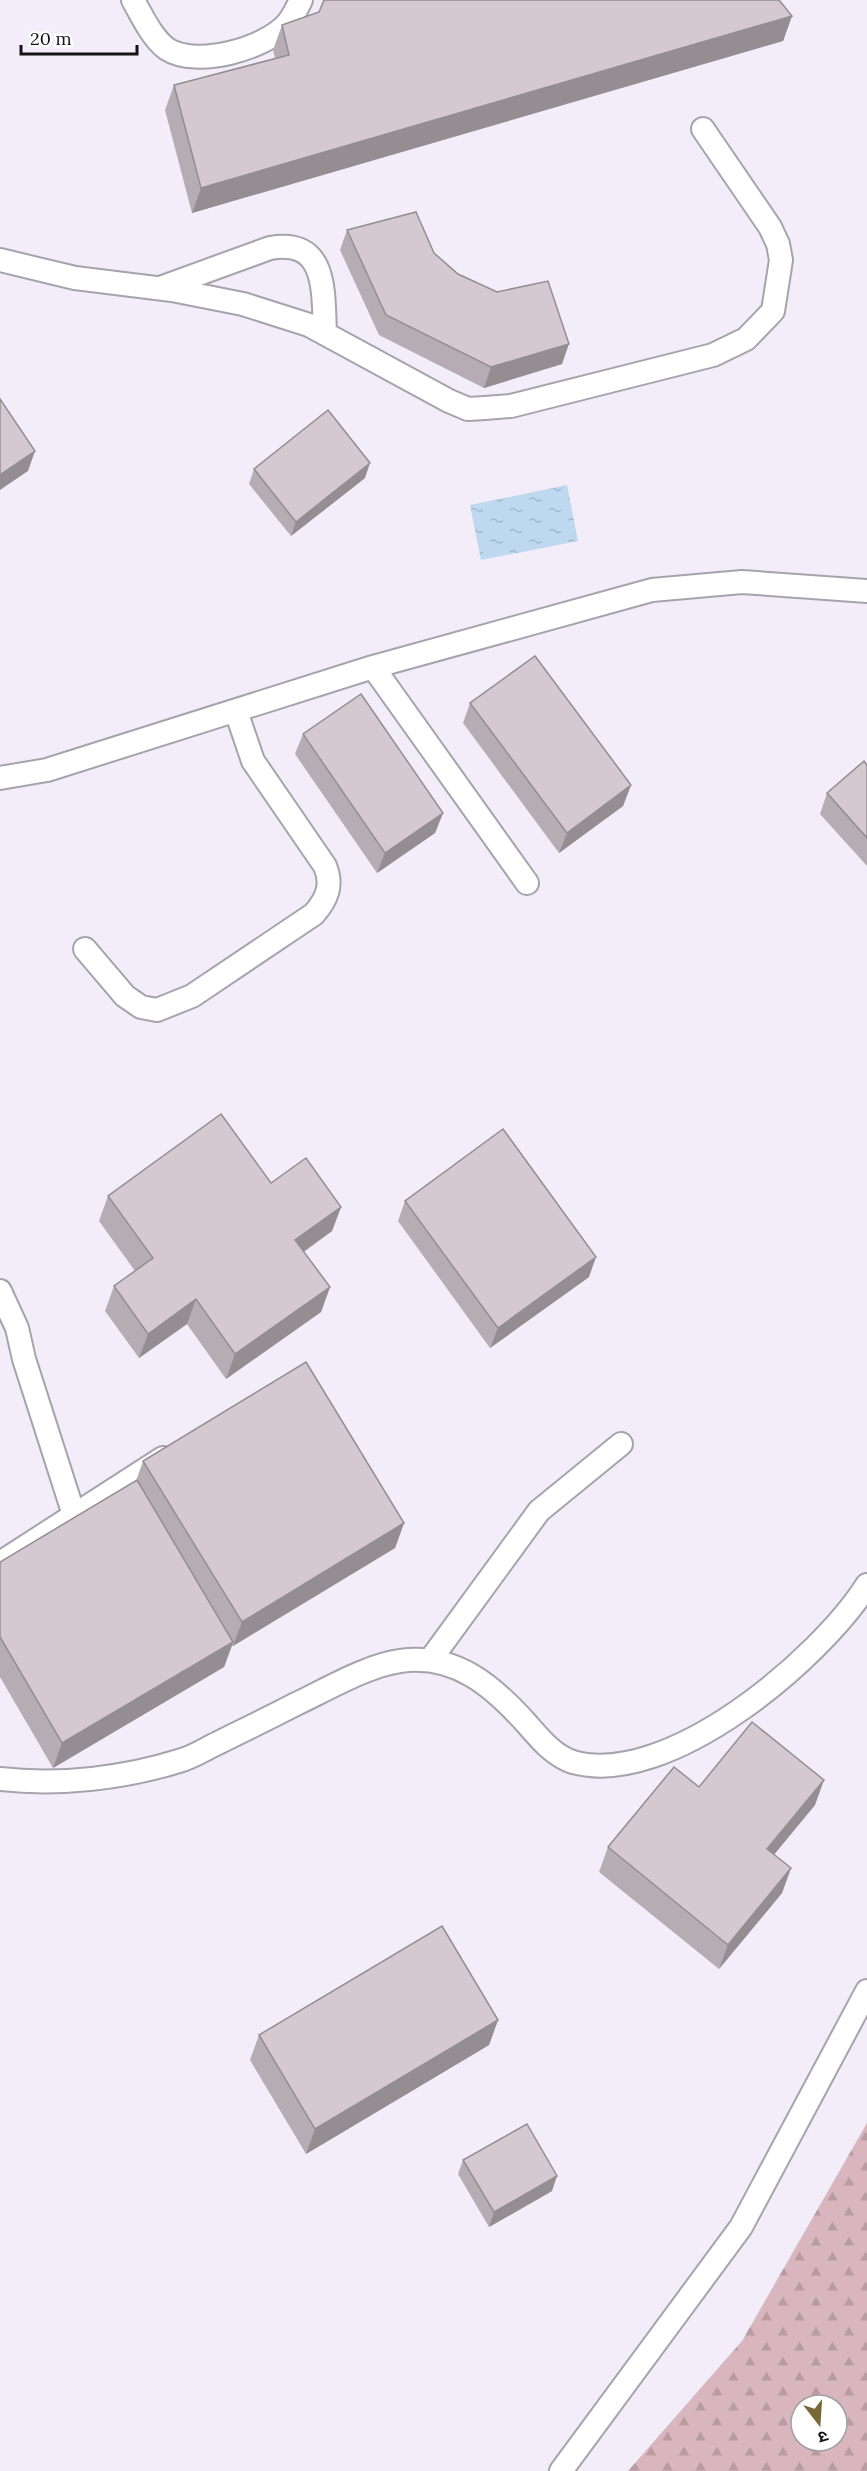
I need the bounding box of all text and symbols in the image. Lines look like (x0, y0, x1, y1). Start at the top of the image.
scale bar (21, 18, 136, 56)
text: 20 m (30, 27, 72, 50)
north arrow (789, 2393, 849, 2453)
text: उ (815, 2426, 831, 2448)

